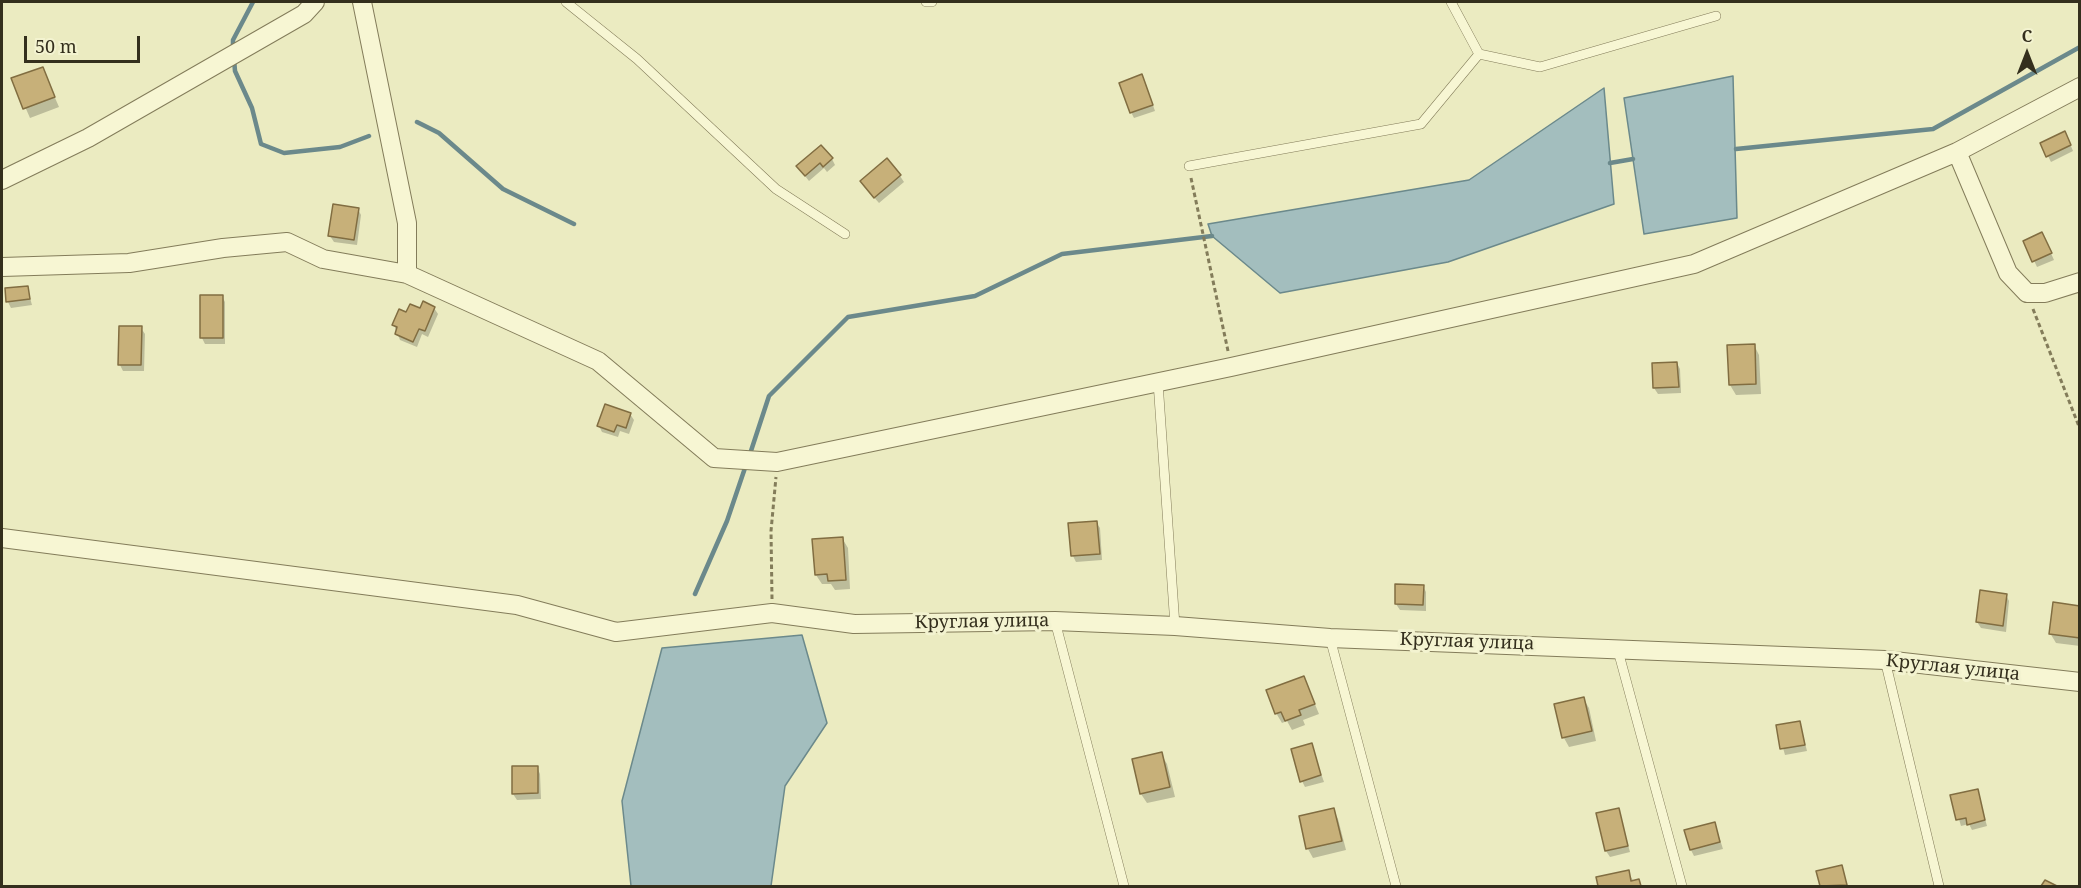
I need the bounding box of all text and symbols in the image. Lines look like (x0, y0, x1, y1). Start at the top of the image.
scale bar (27, 24, 142, 62)
north arrow (1997, 24, 2057, 84)
text: С (2022, 25, 2032, 47)
text: 50 m (35, 34, 77, 58)
street label: Круглая улица (914, 610, 1050, 634)
street label: Круглая улица (1399, 629, 1535, 655)
street label: Круглая улица (1885, 650, 2021, 686)

